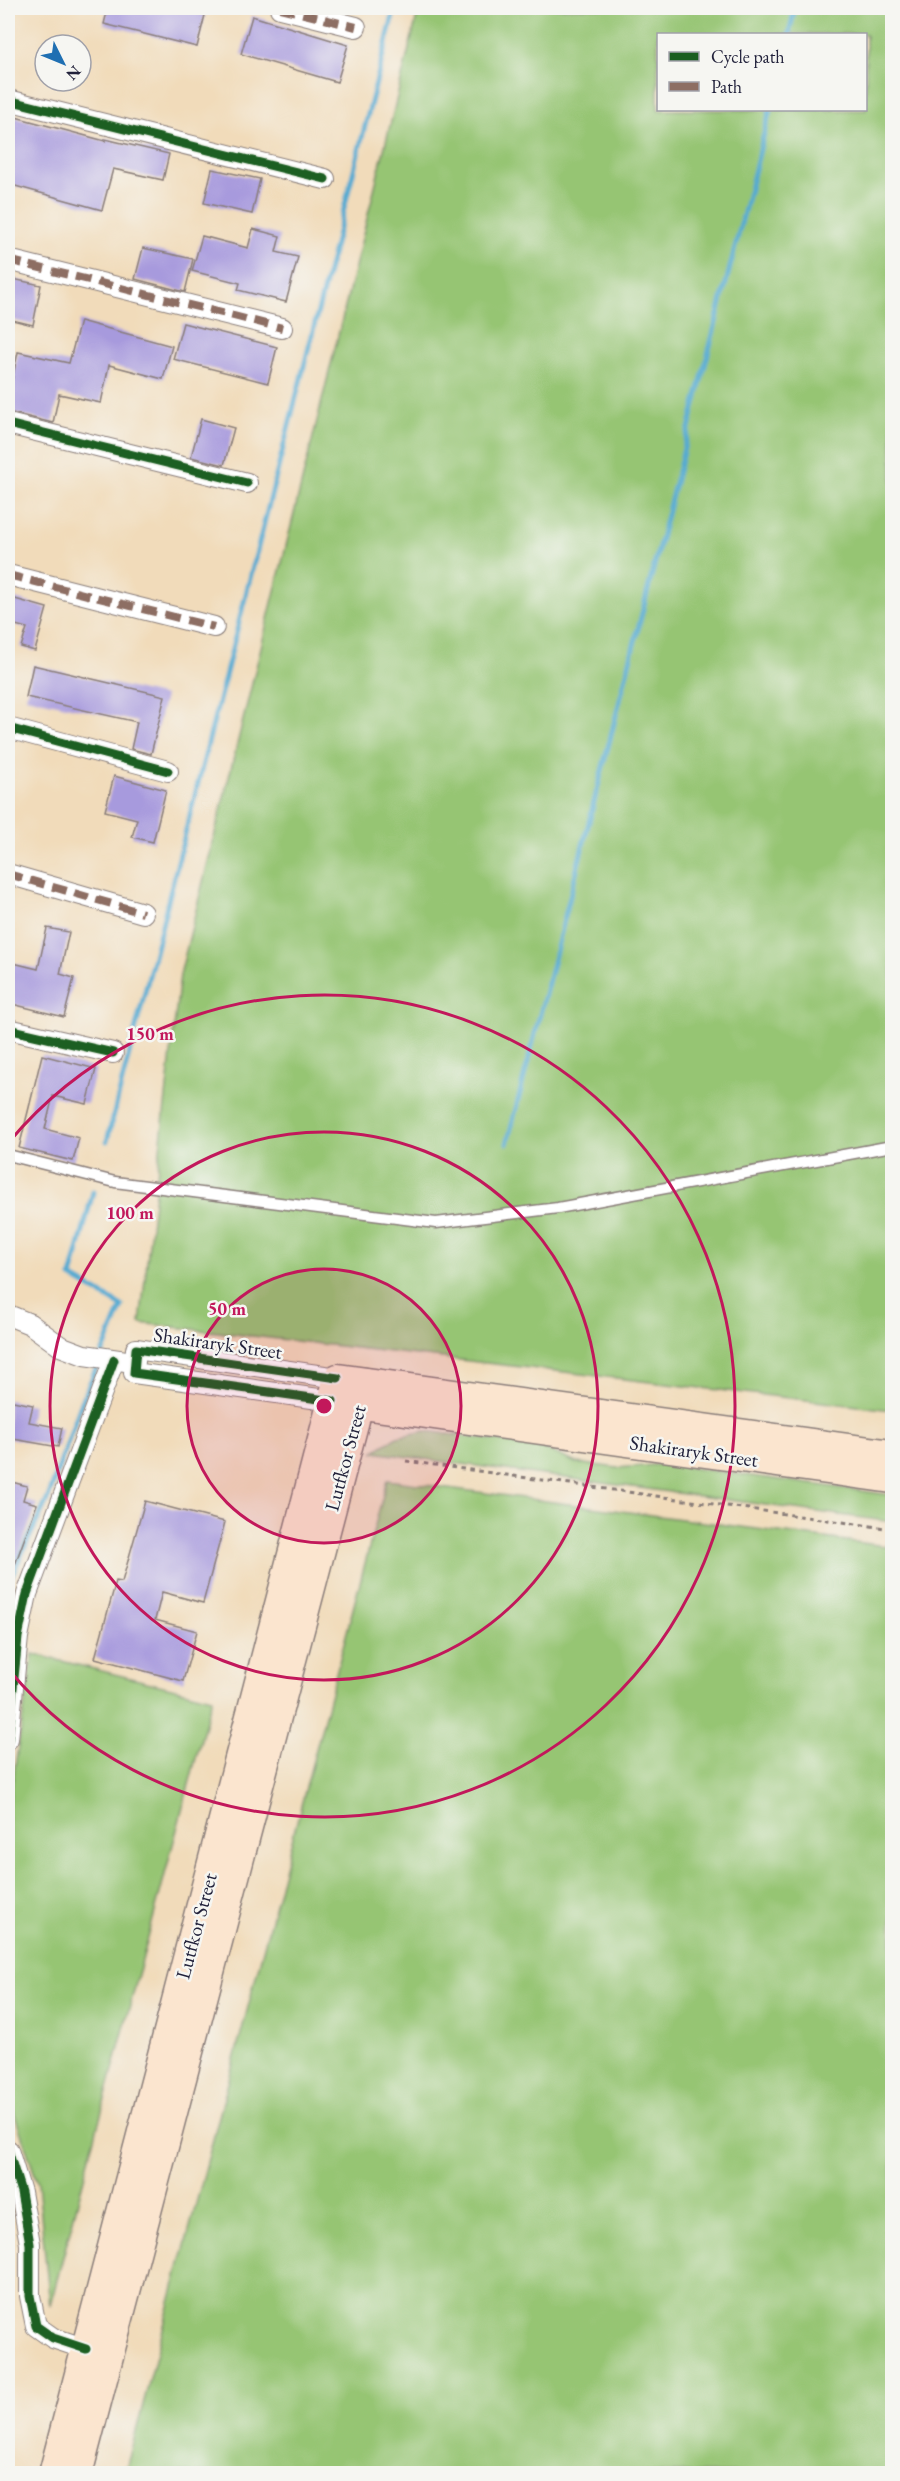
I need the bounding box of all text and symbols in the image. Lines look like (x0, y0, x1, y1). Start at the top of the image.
north arrow (33, 33, 93, 93)
legend (657, 33, 867, 111)
text: Cycle path (711, 45, 785, 68)
text: N (61, 61, 86, 85)
text: Path (711, 75, 742, 98)
text: 150 m (126, 1022, 174, 1045)
text: 100 m (106, 1201, 154, 1224)
text: 50 m (208, 1297, 246, 1320)
street label: Shakiraryk Street (152, 1321, 285, 1365)
centre of rings (314, 1396, 334, 1416)
street label: Lutfkor Street (318, 1401, 372, 1514)
street label: Shakiraryk Street (628, 1429, 761, 1473)
street label: Lutfkor Street (169, 1869, 223, 1982)

